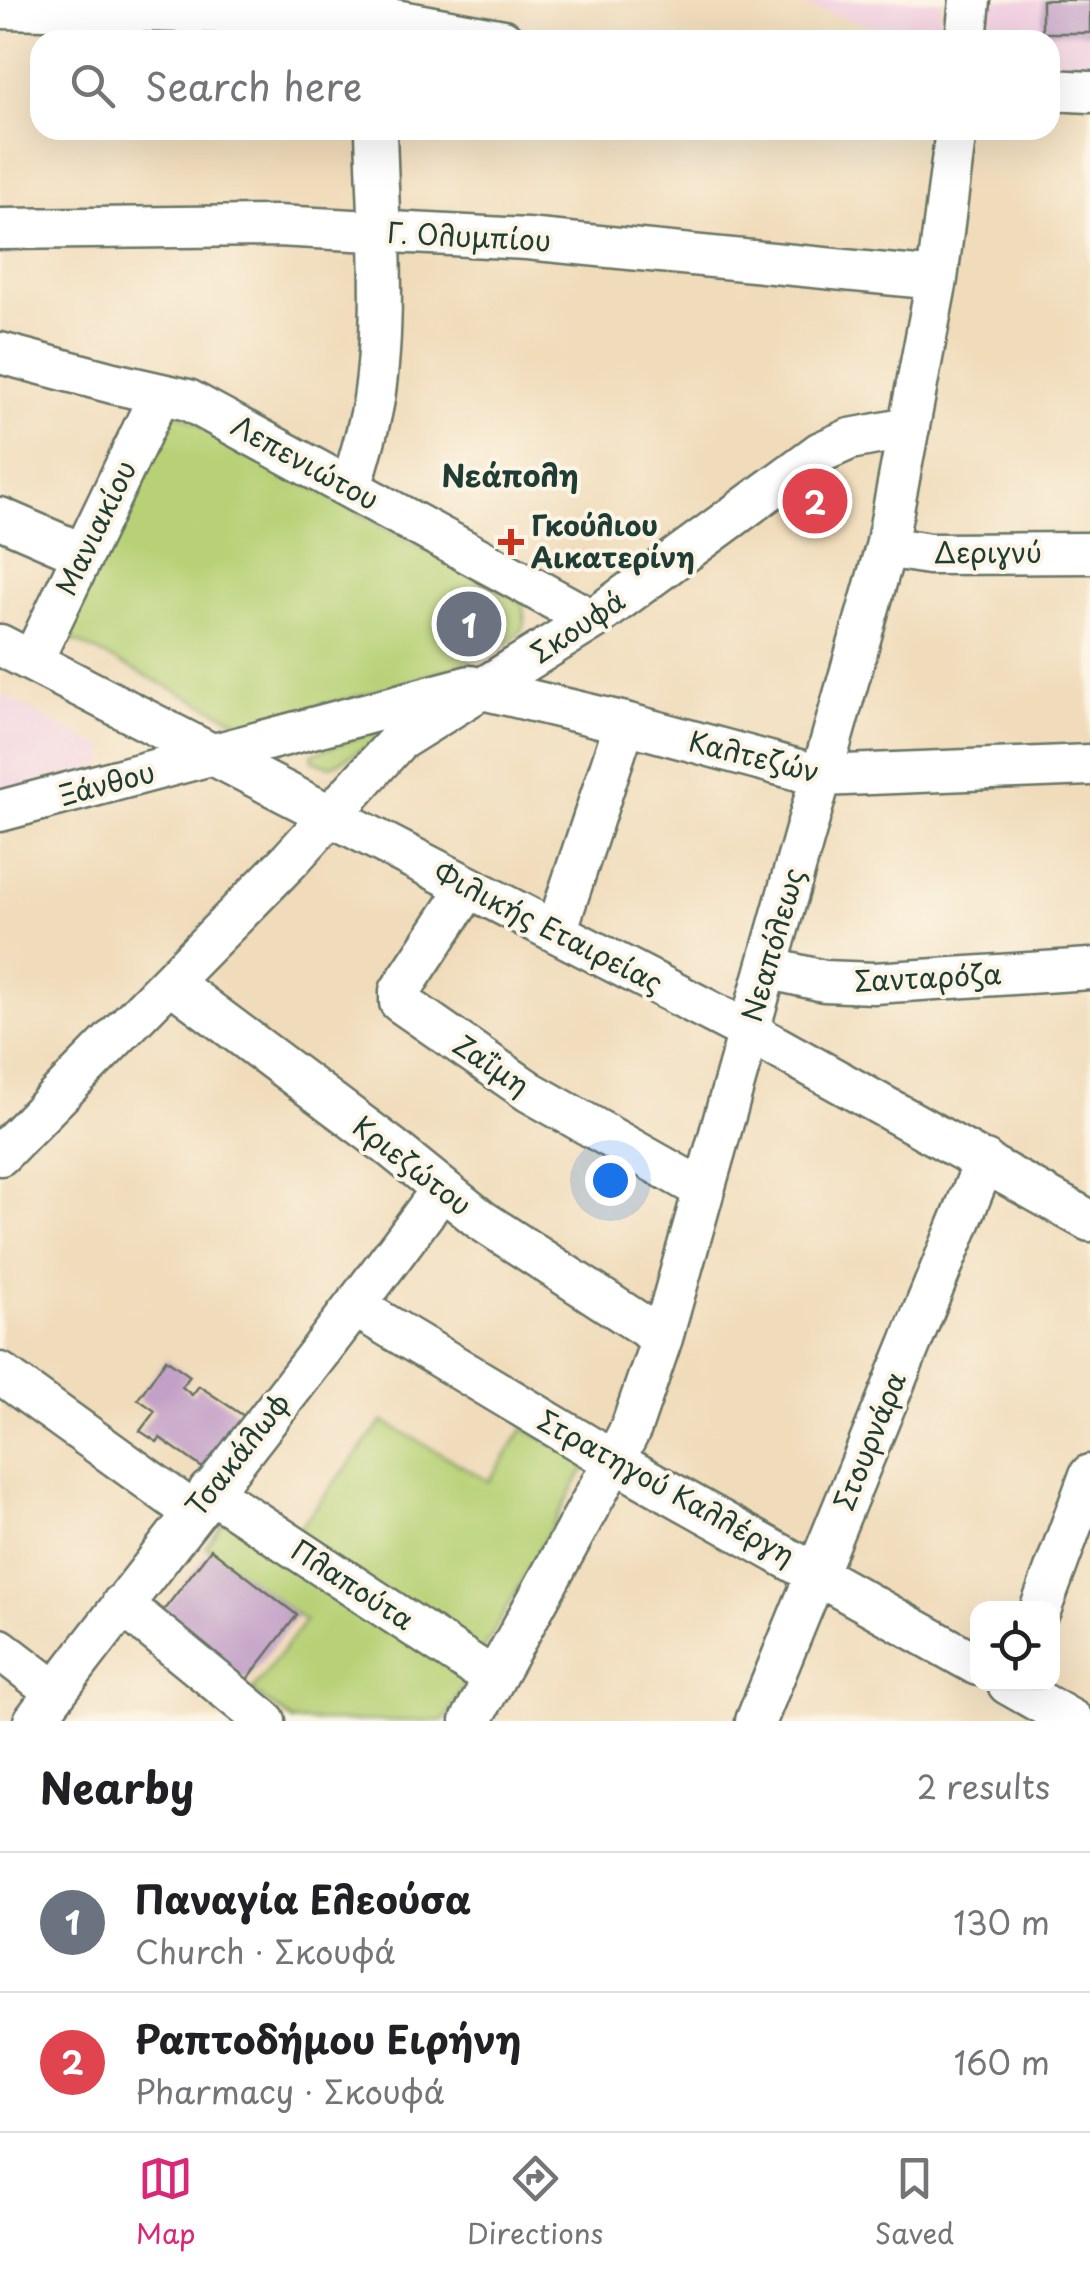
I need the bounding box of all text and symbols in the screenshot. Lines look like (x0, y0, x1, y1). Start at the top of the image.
search box (30, 30, 1060, 140)
text: Search here (145, 57, 362, 114)
icon: search (65, 58, 120, 113)
street label: Γ. Ολυμπίου (386, 210, 552, 261)
street label: Λεπενιώτου (224, 404, 387, 520)
street label: Μανιακίου (43, 452, 146, 602)
district label: Νεάπολη (441, 452, 579, 497)
pin: 2 (782, 464, 848, 538)
place label: Γκούλιου Αικατερίνη (531, 503, 695, 578)
street label: Δεριγνύ (934, 530, 1042, 573)
marker: Γκούλιου Αικατερίνη (500, 531, 522, 553)
street label: Σκουφά (521, 578, 633, 673)
pin: 1 (436, 586, 502, 662)
street label: Καλτεζών (685, 719, 824, 793)
street label: Ξάνθου (54, 749, 159, 816)
street label: Φιλικής Εταιρείας (426, 850, 671, 1003)
street label: Νεαπόλεως (729, 863, 814, 1027)
street label: Σανταρόζα (853, 951, 1003, 1002)
street label: Ζαΐμη (445, 1023, 539, 1105)
street label: Κριεζώτου (344, 1105, 482, 1225)
your location (585, 1155, 636, 1206)
street label: Στουρνάρα (821, 1365, 916, 1516)
street label: Τσακάλωφ (174, 1383, 299, 1525)
street label: Στρατηγού Καλλέργη (530, 1398, 803, 1575)
street label: Πλαπούτα (282, 1528, 423, 1640)
map controls (970, 1601, 1060, 1691)
button: locate (970, 1601, 1060, 1691)
text: Nearby (40, 1755, 194, 1818)
text: 2 results (917, 1762, 1050, 1810)
text: Παναγία Ελεούσα (135, 1870, 471, 1927)
text: 1 (65, 1898, 80, 1946)
text: 130 m (953, 1898, 1050, 1946)
text: Church · Σκουφά (135, 1927, 395, 1975)
text: Ραπτοδήμου Ειρήνη (135, 2010, 522, 2067)
text: 2 (61, 2038, 84, 2086)
text: 160 m (954, 2038, 1050, 2086)
text: Pharmacy · Σκουφά (135, 2067, 445, 2115)
tab: Map (136, 2151, 196, 2254)
tab: Directions (467, 2151, 603, 2254)
tab: Saved (875, 2151, 954, 2254)

